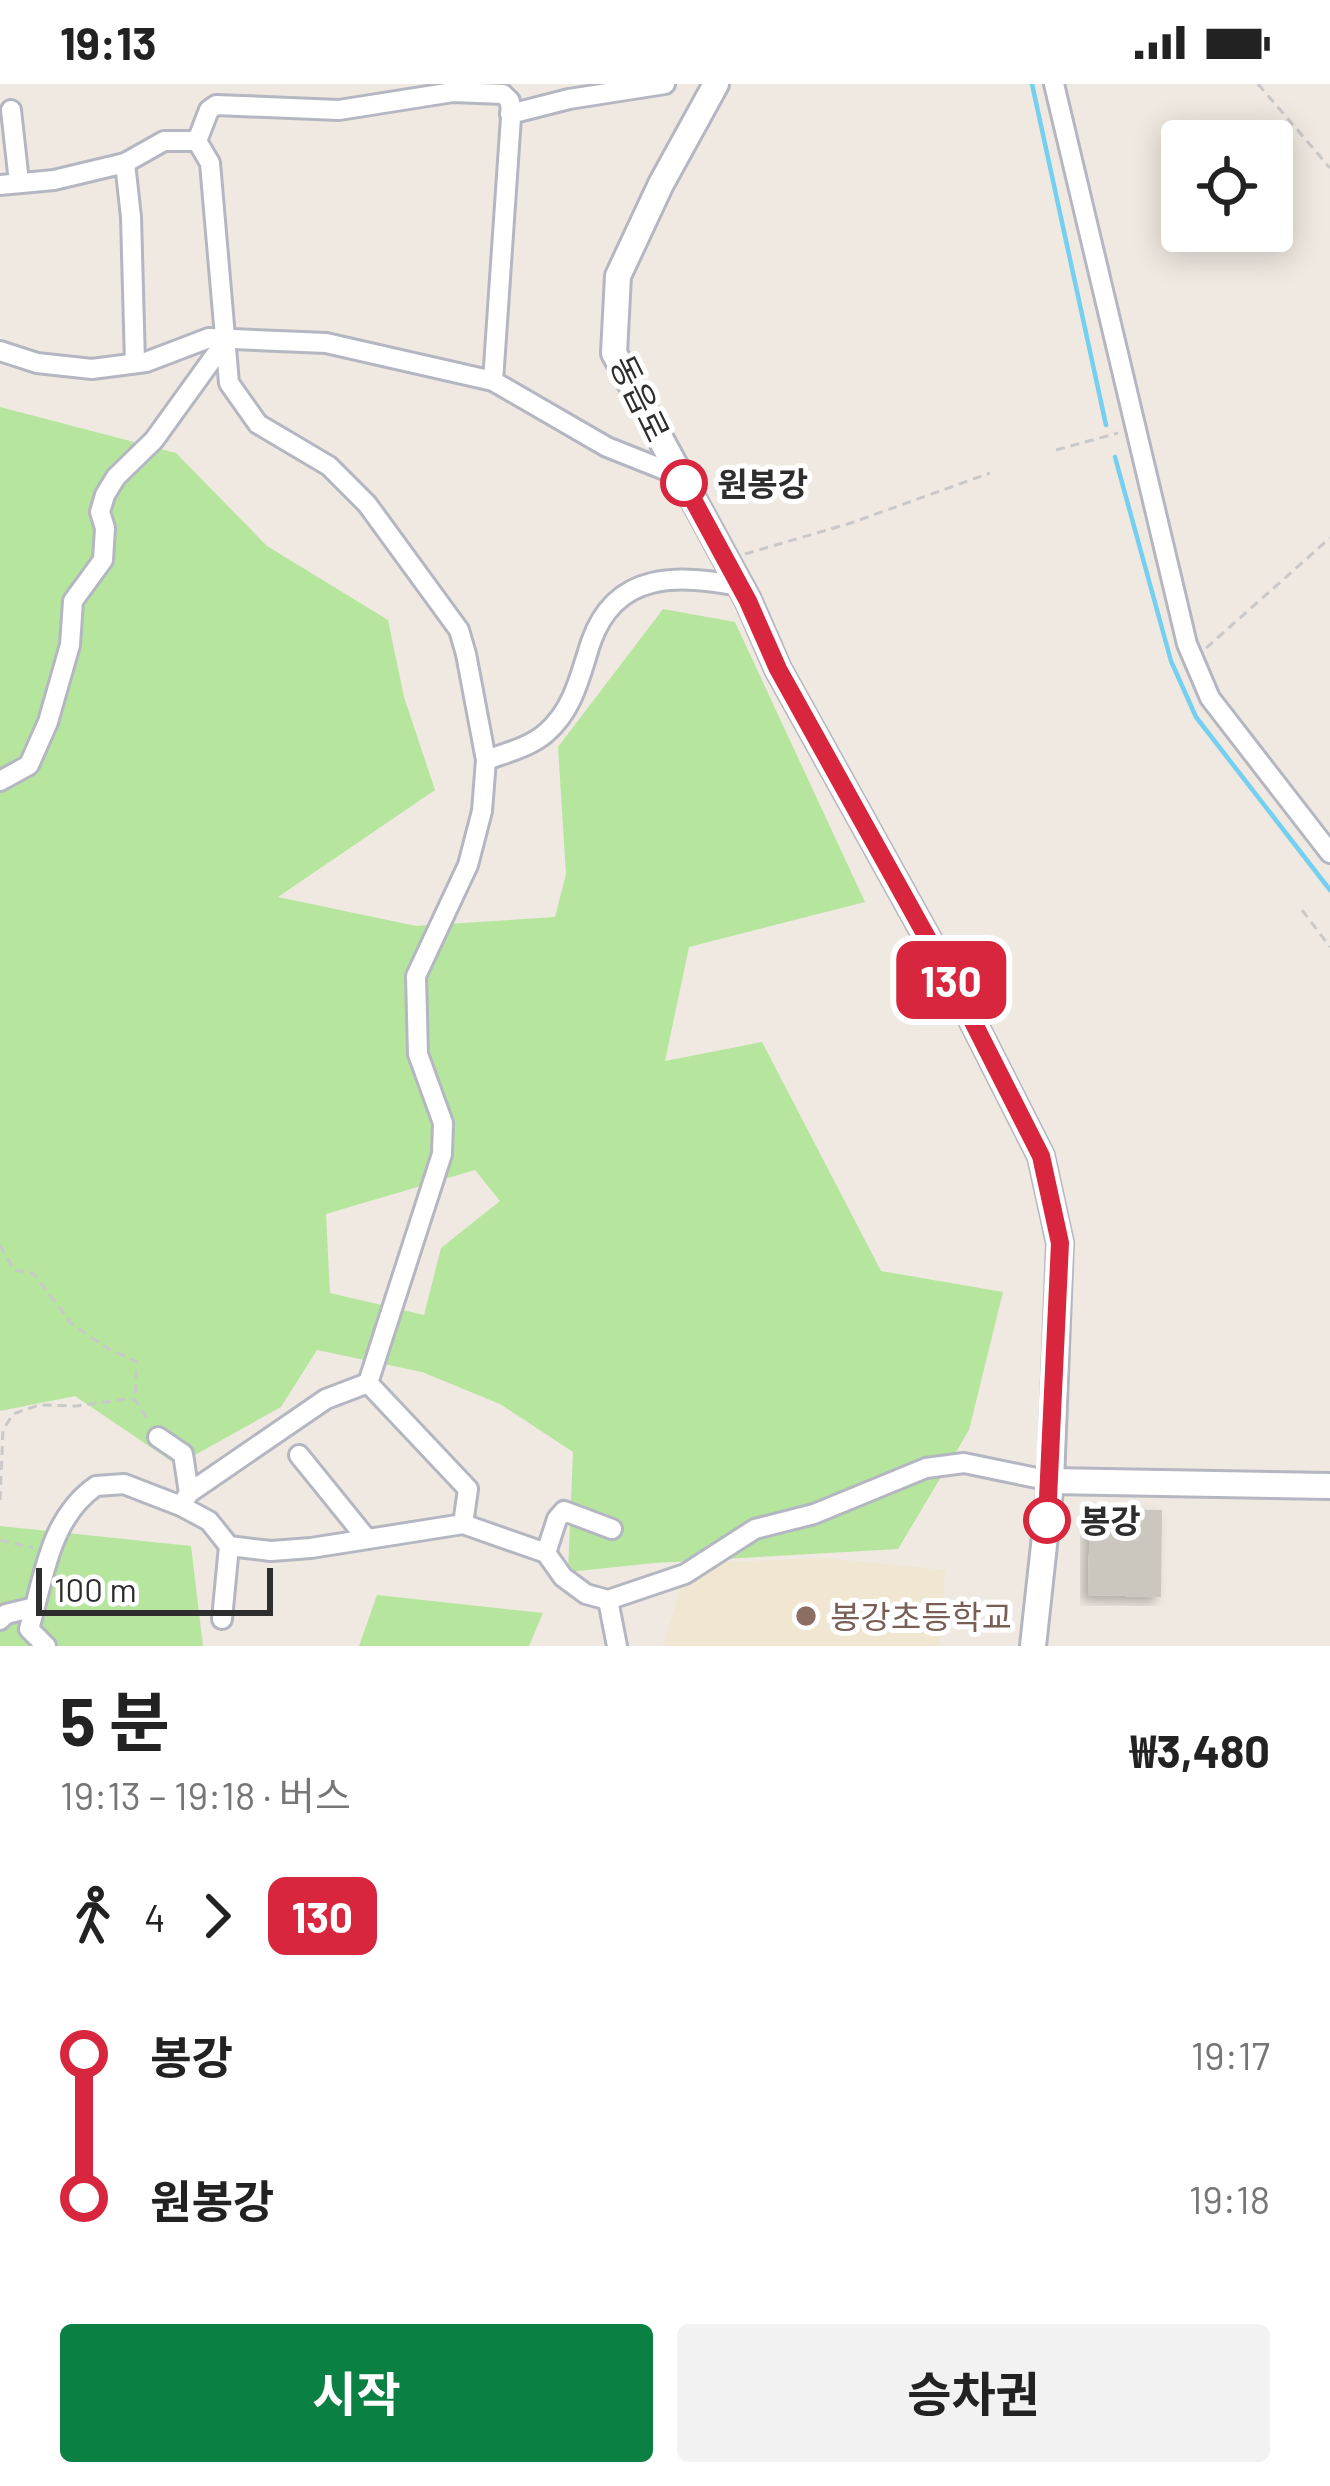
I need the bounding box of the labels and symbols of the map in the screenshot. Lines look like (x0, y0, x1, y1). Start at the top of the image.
street label: 동읍로 (603, 348, 679, 448)
marker: 원봉강 (662, 461, 706, 505)
place label: 원봉강 (717, 463, 808, 503)
line badge: 130 (882, 941, 1020, 1019)
marker: 봉강 (1025, 1498, 1069, 1542)
place label: 봉강 (1080, 1500, 1141, 1540)
scale bar (36, 1562, 273, 1615)
place label: 봉강초등학교 (830, 1596, 1012, 1636)
marker: 봉강초등학교 (793, 1603, 819, 1629)

